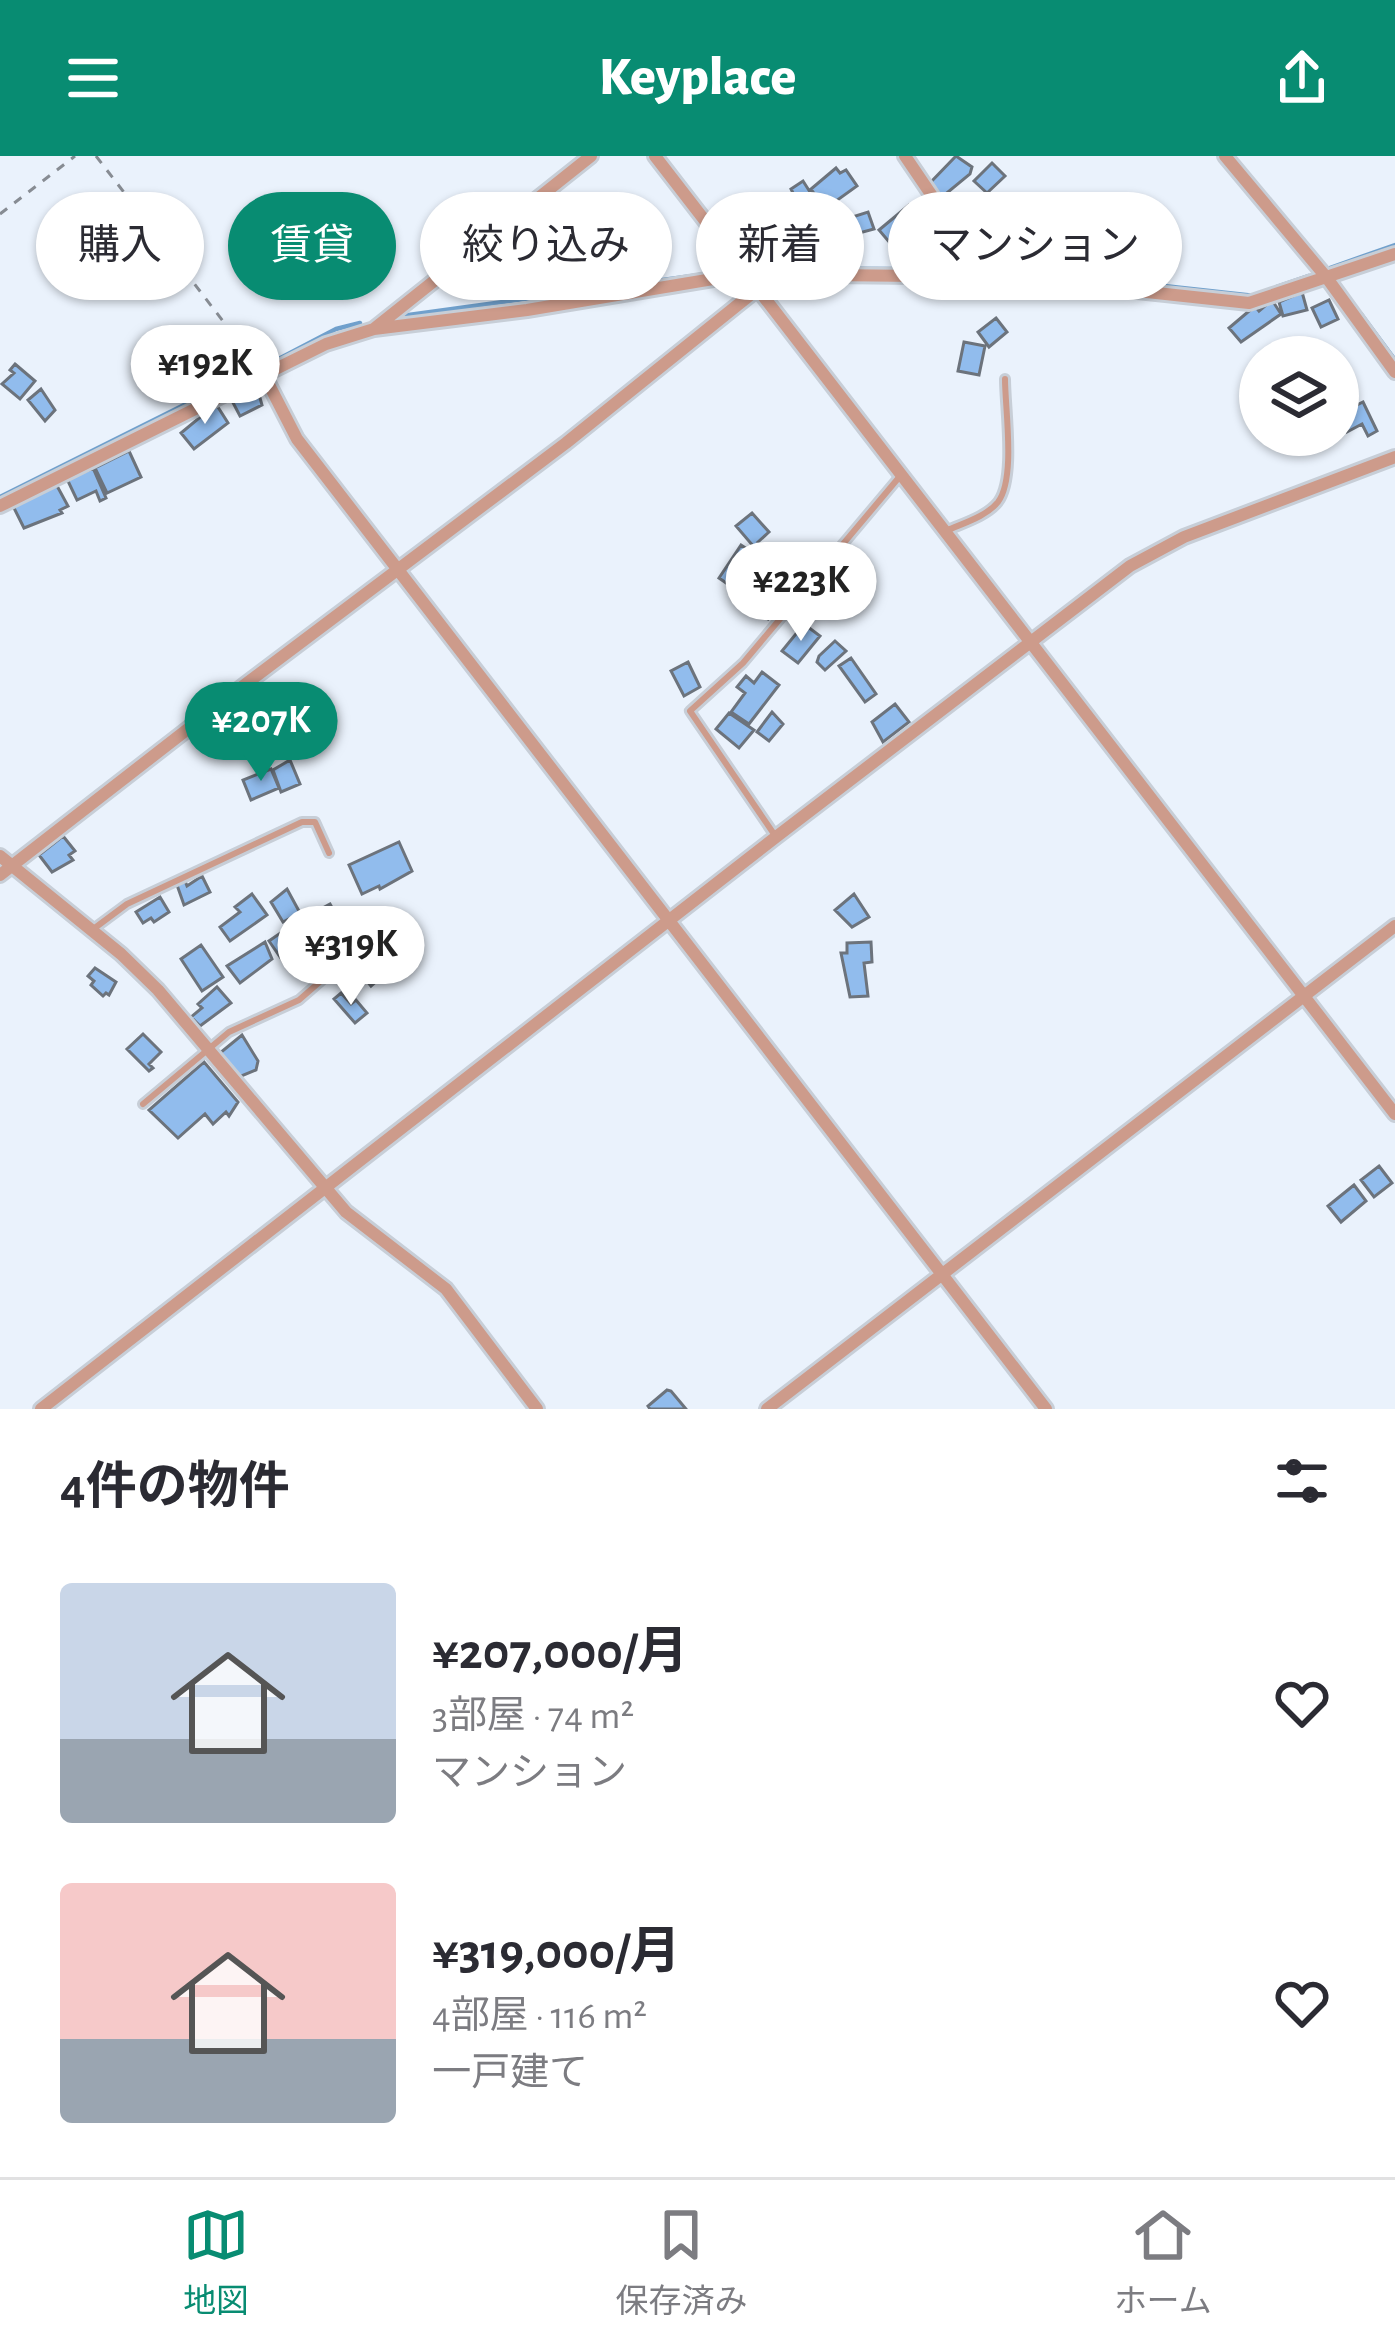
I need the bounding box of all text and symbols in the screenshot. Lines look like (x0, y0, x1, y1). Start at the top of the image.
icon: menu (60, 45, 126, 111)
icon: share (1269, 45, 1335, 111)
text: Keyplace (599, 51, 796, 105)
chip: 購入 (36, 192, 204, 300)
chip: 賃貸 (228, 192, 396, 300)
chip: 絞り込み (420, 192, 672, 300)
chip: 新着 (696, 192, 864, 300)
chip: マンション (888, 192, 1182, 300)
pin: ¥192K (121, 325, 289, 427)
map controls (1239, 336, 1359, 456)
button: layers (1239, 336, 1359, 456)
text: ¥192K (158, 344, 252, 383)
pin: ¥223K (717, 542, 885, 644)
text: ¥223K (753, 561, 849, 600)
pin: ¥207K (177, 682, 345, 784)
text: ¥207K (212, 701, 310, 740)
pin: ¥319K (267, 906, 435, 1008)
text: ¥319K (305, 925, 397, 964)
icon: filters (1269, 1448, 1335, 1514)
text: 4件の物件 (60, 1462, 290, 1513)
text: ¥207,000/月 (432, 1627, 688, 1678)
icon: home (156, 1631, 300, 1775)
icon: heart (1269, 1670, 1335, 1736)
text: 3部屋 · 74 m² (432, 1697, 634, 1736)
text: マンション (432, 1754, 627, 1793)
text: ¥319,000/月 (432, 1927, 681, 1978)
icon: home (156, 1931, 300, 2075)
icon: heart (1269, 1970, 1335, 2036)
text: 4部屋 · 116 m² (432, 1997, 647, 2036)
text: 一戸建て (432, 2054, 588, 2093)
tab: 地図 (183, 2202, 249, 2323)
tab: 保存済み (615, 2202, 747, 2323)
tab: ホーム (1114, 2202, 1212, 2323)

